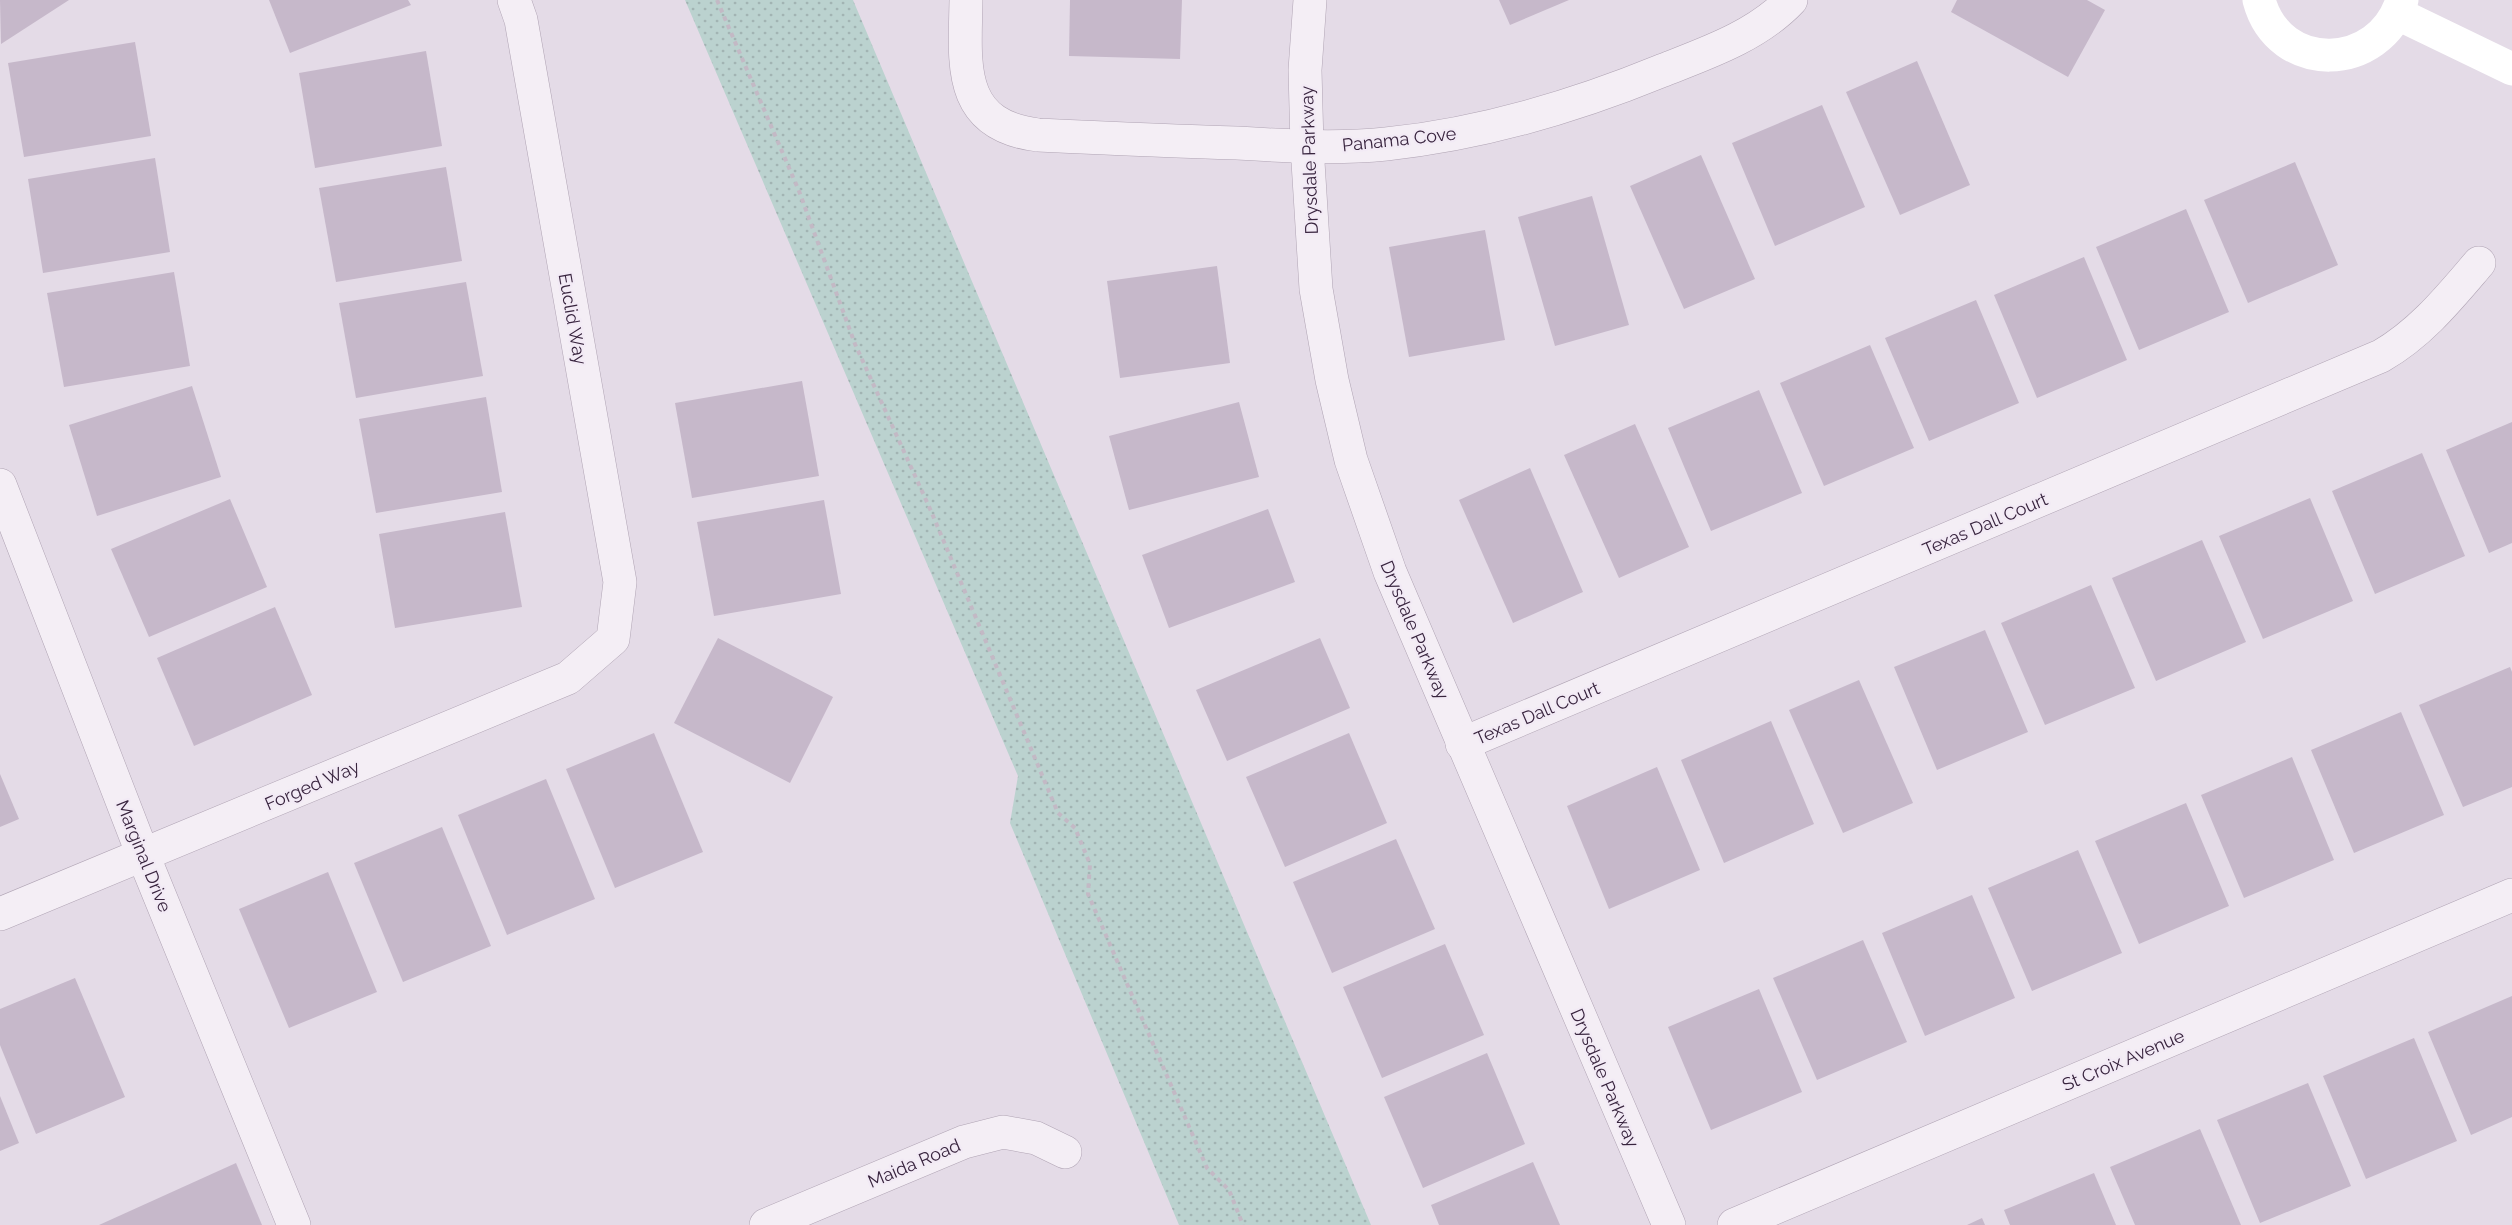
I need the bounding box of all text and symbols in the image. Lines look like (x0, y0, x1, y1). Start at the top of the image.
street label: Drysdale Parkway (1296, 85, 1322, 235)
street label: Panama Cove (1341, 123, 1458, 155)
street label: Euclid Way (555, 272, 591, 367)
street label: Texas Dall Court (1919, 488, 2051, 560)
street label: Drysdale Parkway (1376, 557, 1454, 703)
street label: Texas Dall Court (1471, 677, 1603, 749)
street label: Forged Way (261, 756, 363, 814)
street label: Marginal Drive (112, 797, 176, 915)
street label: Drysdale Parkway (1566, 1005, 1644, 1151)
street label: St Croix Avenue (2059, 1025, 2188, 1095)
street label: Maida Road (865, 1134, 963, 1192)

